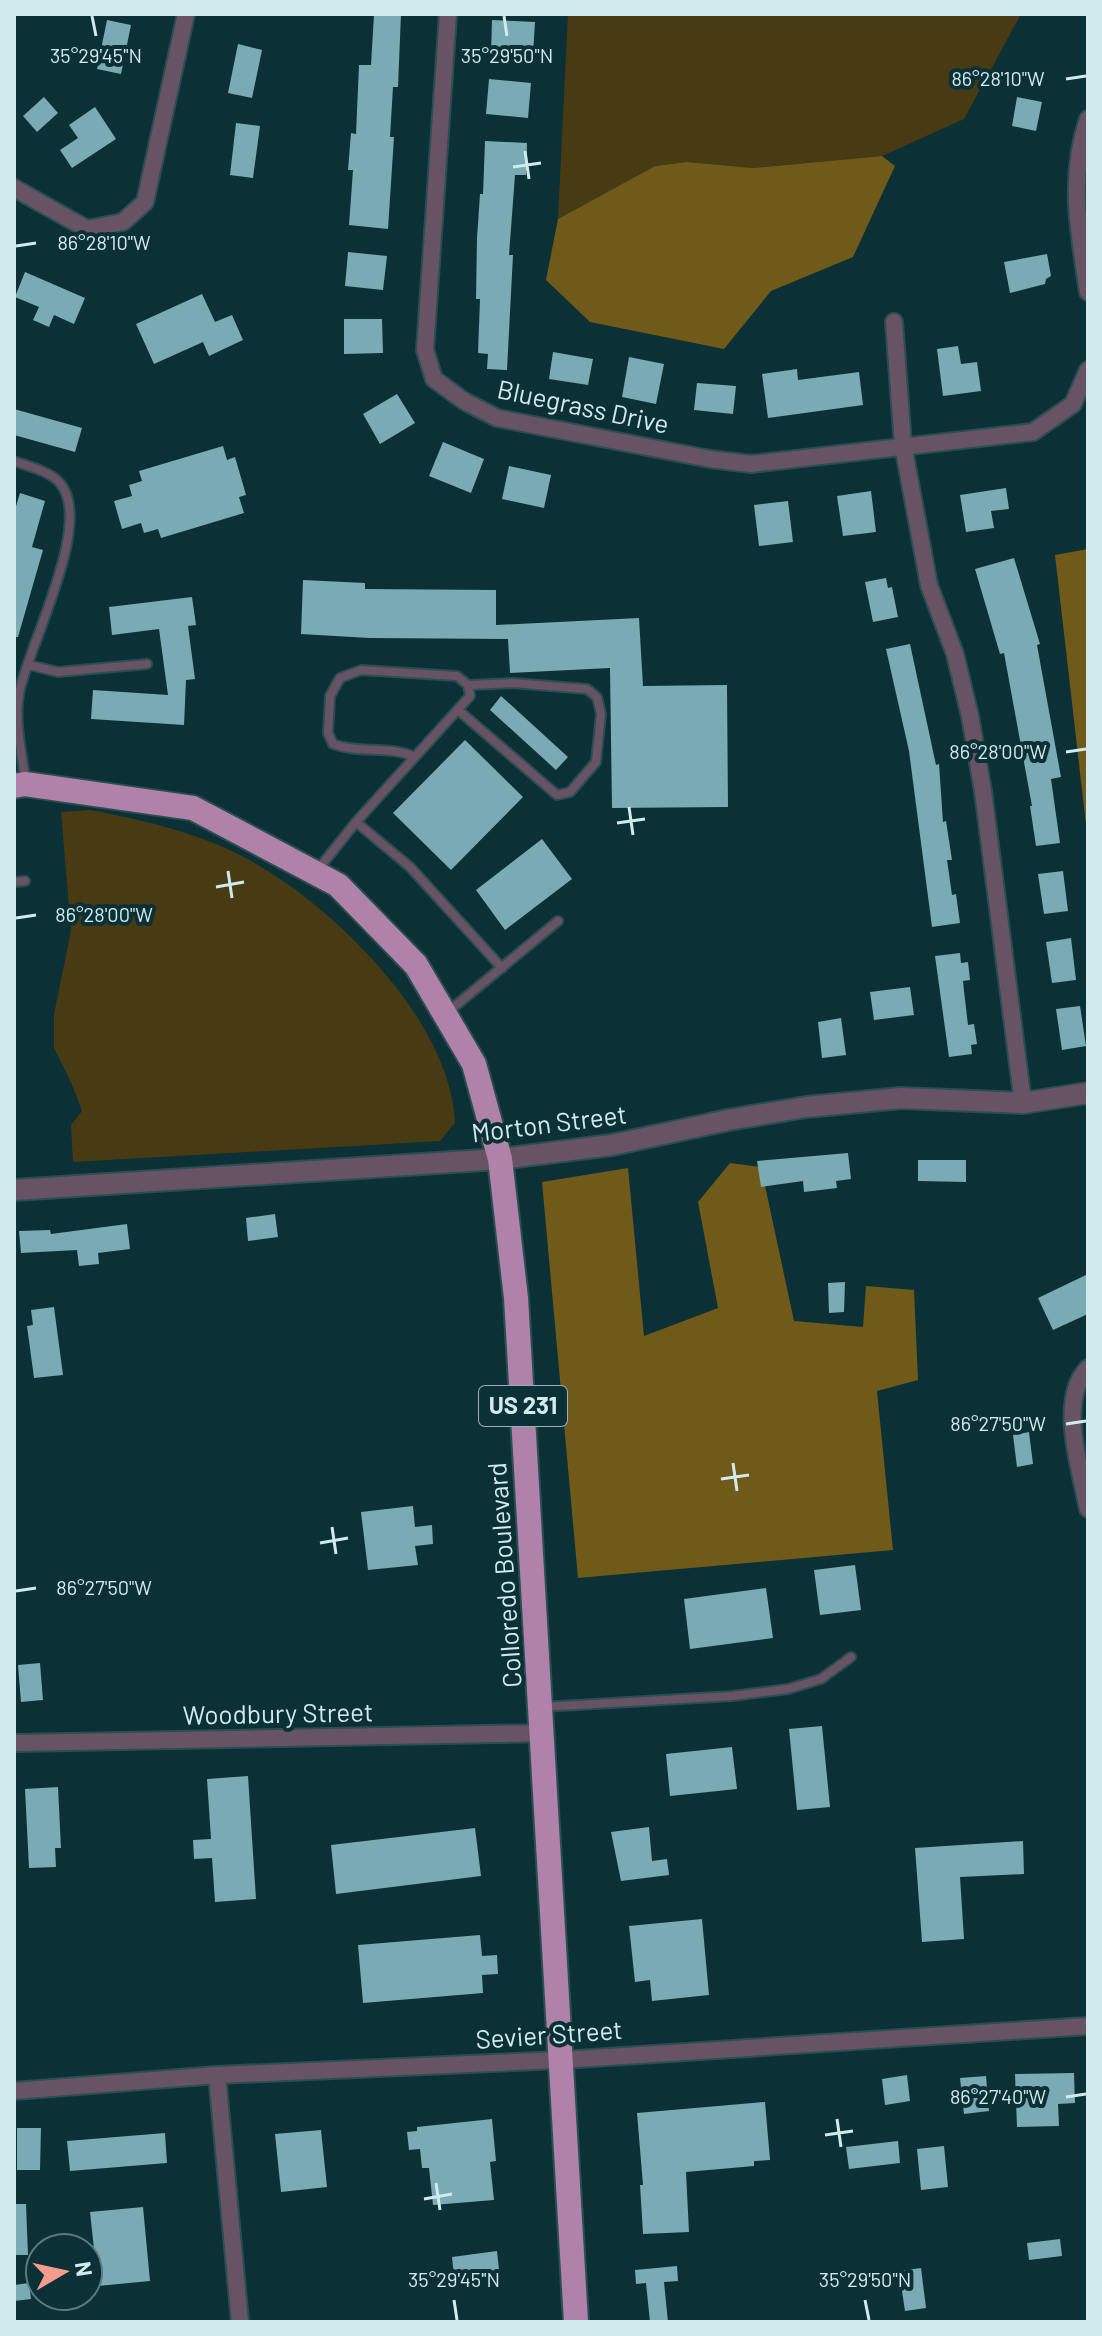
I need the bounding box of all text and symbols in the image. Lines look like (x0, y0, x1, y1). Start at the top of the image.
text: 35°29'45"N (50, 43, 142, 67)
text: 35°29'50"N (461, 43, 553, 67)
text: 86°28'10"W (951, 66, 1045, 90)
text: 86°28'10"W (57, 230, 151, 254)
street label: Bluegrass Drive (495, 372, 672, 439)
text: 86°28'00"W (949, 739, 1047, 763)
text: 86°28'00"W (55, 902, 153, 926)
street label: Morton Street (469, 1098, 628, 1147)
road number: US 231 (479, 1386, 567, 1426)
text: 86°27'50"W (950, 1411, 1046, 1435)
street label: Colloredo Boulevard (480, 1461, 527, 1689)
text: 86°27'50"W (56, 1575, 152, 1599)
street label: Woodbury Street (182, 1695, 374, 1730)
street label: Sevier Street (474, 2013, 623, 2054)
text: 86°27'40"W (950, 2084, 1046, 2108)
north arrow (24, 2232, 104, 2312)
text: N (71, 2259, 99, 2278)
text: 35°29'45"N (408, 2267, 500, 2291)
text: 35°29'50"N (819, 2267, 911, 2291)

